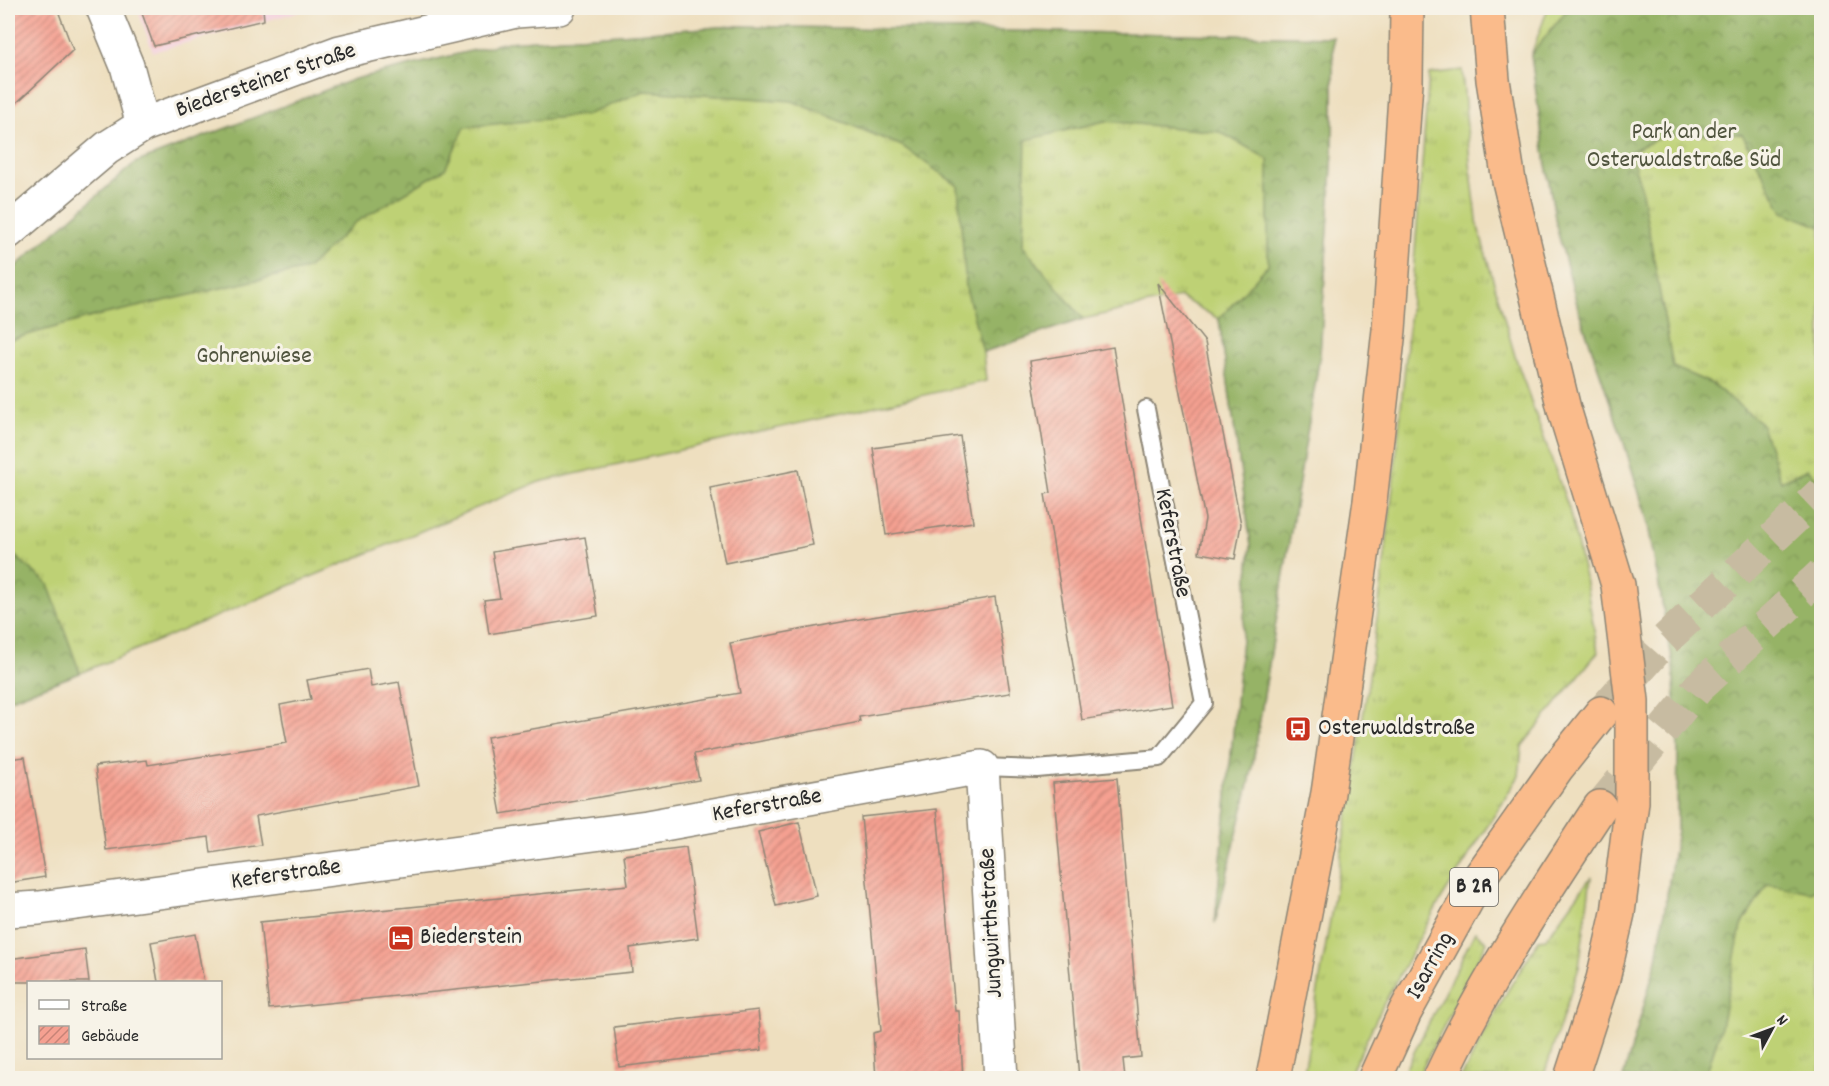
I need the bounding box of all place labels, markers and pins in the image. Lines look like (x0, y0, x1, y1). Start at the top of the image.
place label: Osterwaldstraße (1318, 712, 1475, 746)
bus stop icon: Osterwaldstraße (1283, 714, 1313, 744)
place label: Biederstein (420, 921, 522, 955)
hotel icon: Biederstein (386, 923, 416, 953)

